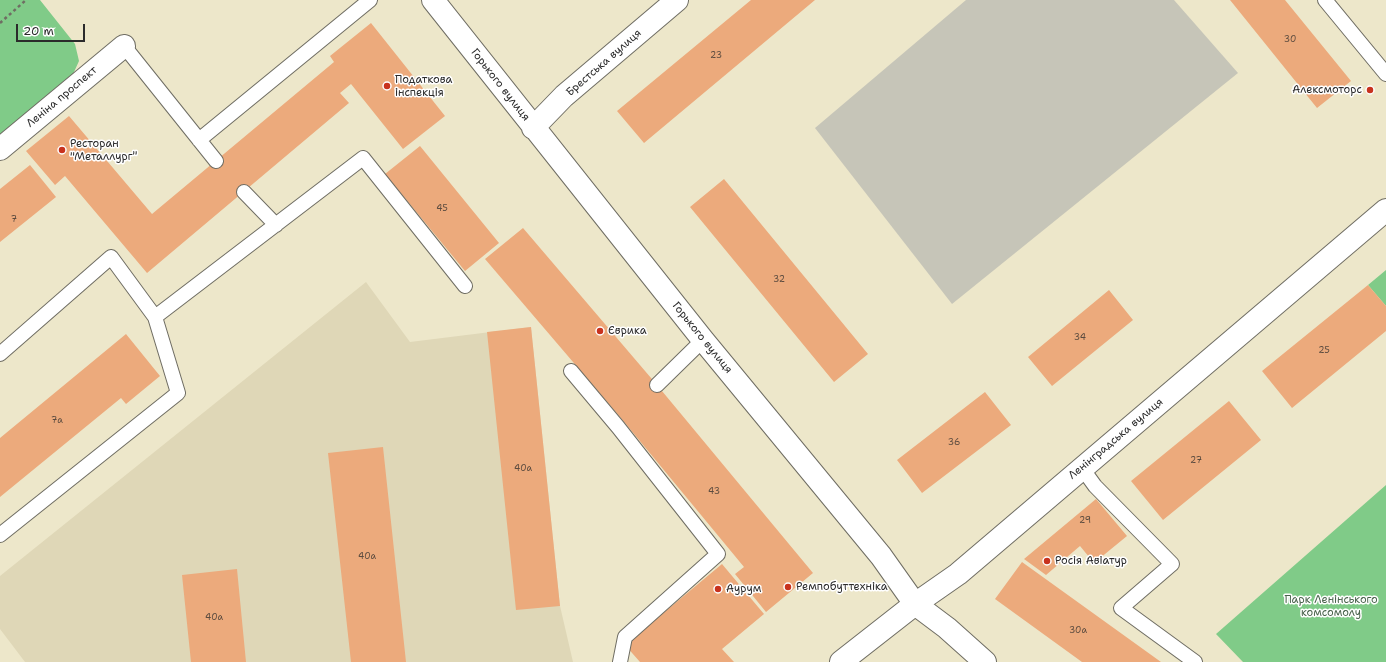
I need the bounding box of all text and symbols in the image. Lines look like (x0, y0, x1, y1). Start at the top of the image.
scale bar (18, 16, 87, 42)
text: 20 m (23, 23, 54, 39)
street label: Брестська вулиця (564, 27, 644, 99)
house number: 30 (1284, 35, 1296, 45)
street label: Горького вулиця (468, 46, 532, 124)
house number: 23 (710, 51, 722, 61)
street label: Леніна проспект (24, 64, 100, 130)
place label: Податкова інспекція (395, 73, 452, 99)
marker: Податкова інспекція (382, 81, 392, 91)
place label: Алексмоторс (1292, 83, 1362, 97)
marker: Алексмоторс (1365, 85, 1375, 95)
place label: Ресторан "Металлург" (70, 137, 137, 163)
marker: Ресторан "Металлург" (57, 145, 67, 155)
house number: 45 (436, 204, 448, 214)
house number: 7 (11, 215, 17, 225)
house number: 32 (773, 275, 785, 285)
street label: Горького вулиця (669, 300, 735, 376)
place label: Єврика (608, 324, 647, 338)
marker: Єврика (595, 326, 605, 336)
house number: 34 (1074, 333, 1086, 343)
house number: 25 (1318, 346, 1330, 356)
street label: Ленінградська вулиця (1066, 396, 1166, 482)
house number: 7а (51, 416, 63, 426)
house number: 36 (948, 438, 960, 448)
house number: 27 (1190, 456, 1202, 466)
house number: 40а (514, 464, 532, 474)
house number: 43 (708, 487, 720, 497)
house number: 29 (1079, 516, 1091, 526)
house number: 40а (358, 552, 376, 562)
place label: Росія Авіатур (1055, 554, 1127, 568)
marker: Росія Авіатур (1042, 556, 1052, 566)
place label: Ремпобуттехніка (796, 580, 888, 594)
place label: Аурум (726, 582, 761, 596)
marker: Ремпобуттехніка (783, 582, 793, 592)
marker: Аурум (713, 584, 723, 594)
park label: Парк Ленінського комсомолу (1284, 593, 1378, 619)
house number: 40а (205, 613, 223, 623)
house number: 30а (1069, 626, 1087, 636)

